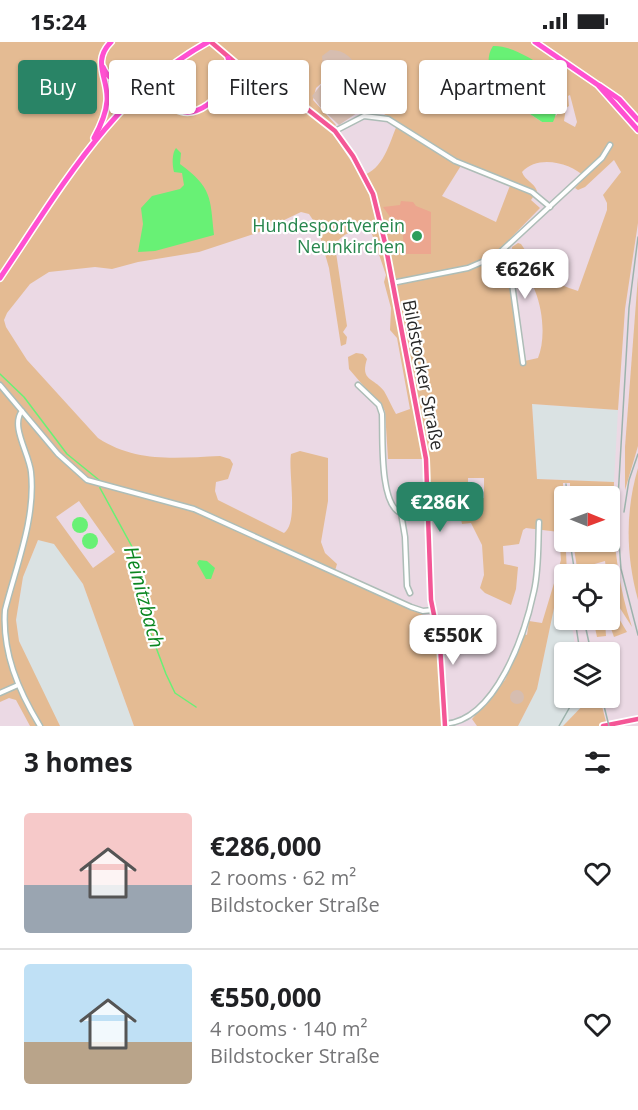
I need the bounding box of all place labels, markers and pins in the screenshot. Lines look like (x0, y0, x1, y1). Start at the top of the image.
place label: Hundesportverein Neunkirchen (252, 213, 405, 258)
marker: Hundesportverein Neunkirchen (410, 229, 424, 243)
pin: €626K (483, 249, 567, 300)
pin: €286K (398, 482, 482, 533)
pin: €550K (411, 615, 495, 666)

